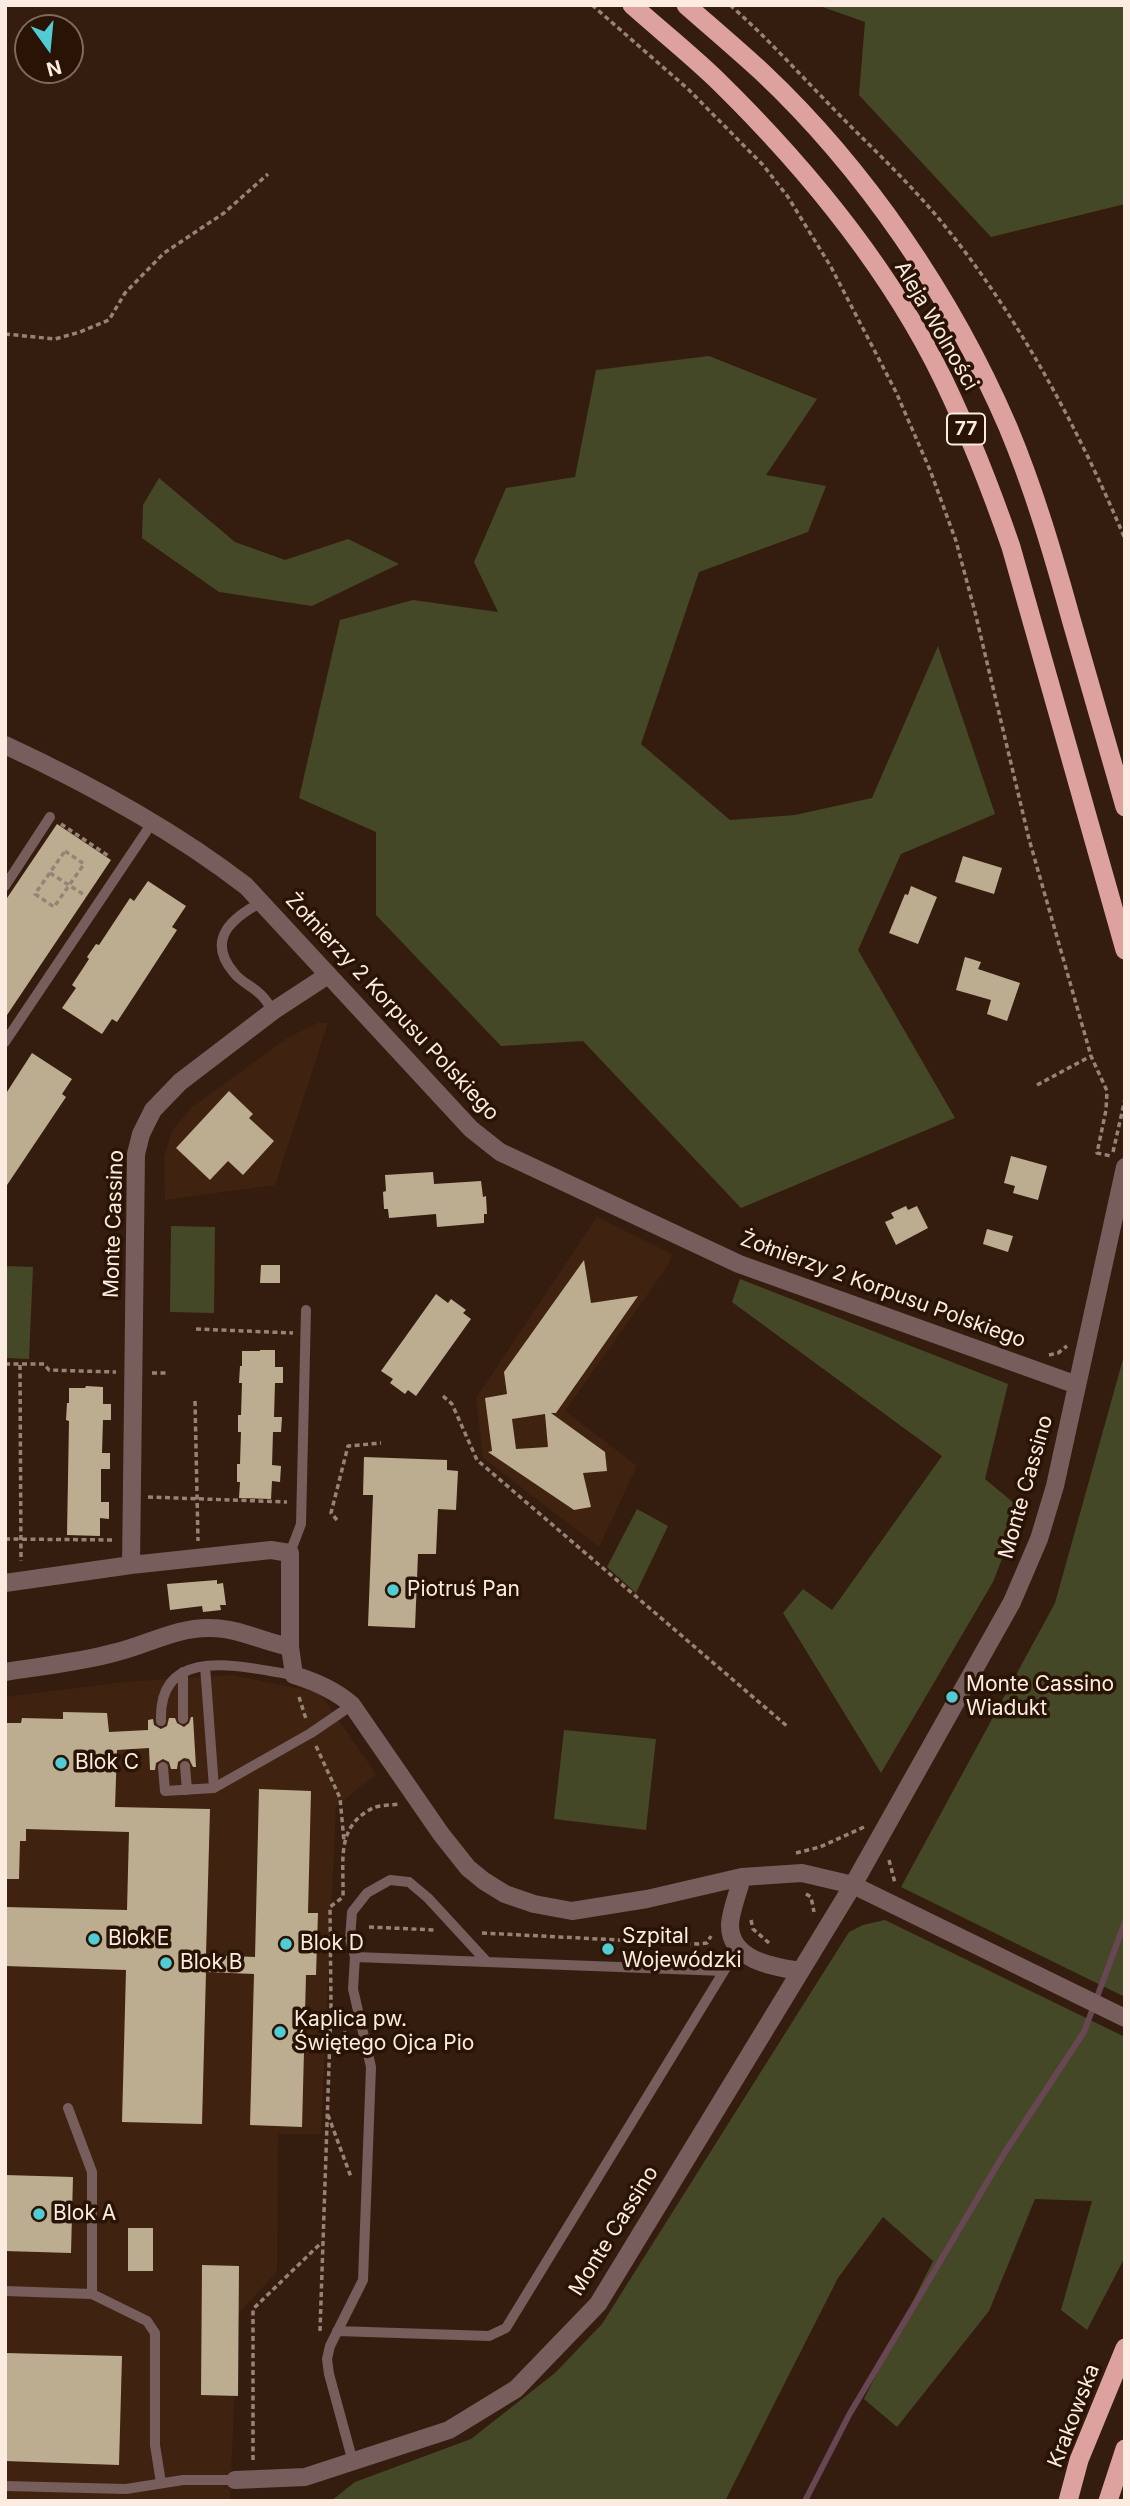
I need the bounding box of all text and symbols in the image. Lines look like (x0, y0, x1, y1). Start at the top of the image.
north arrow (14, 14, 84, 84)
text: N (44, 55, 64, 81)
street label: Aleja Wolności (889, 257, 983, 395)
road number: 77 (947, 414, 985, 444)
street label: Żołnierzy 2 Korpusu Polskiego (280, 888, 504, 1126)
street label: Monte Cassino (99, 1150, 129, 1298)
street label: Żołnierzy 2 Korpusu Polskiego (737, 1227, 1029, 1353)
street label: Monte Cassino (993, 1412, 1059, 1562)
place label: Piotruś Pan (407, 1577, 520, 1603)
marker: Piotruś Pan (385, 1582, 401, 1598)
place label: Monte Cassino Wiadukt (966, 1672, 1114, 1722)
marker: Monte Cassino Wiadukt (944, 1689, 960, 1705)
place label: Blok C (75, 1750, 139, 1776)
marker: Blok C (53, 1755, 69, 1771)
place label: Szpital Wojewódzki (622, 1924, 742, 1974)
place label: Blok E (108, 1926, 169, 1952)
marker: Blok E (86, 1931, 102, 1947)
place label: Blok D (300, 1931, 364, 1957)
marker: Blok D (278, 1936, 294, 1952)
marker: Szpital Wojewódzki (600, 1941, 616, 1957)
place label: Blok B (180, 1950, 243, 1976)
marker: Blok B (158, 1955, 174, 1971)
place label: Kaplica pw. Świętego Ojca Pio (294, 2007, 474, 2057)
marker: Kaplica pw. Świętego Ojca Pio (272, 2024, 288, 2040)
street label: Monte Cassino (564, 2161, 664, 2301)
place label: Blok A (53, 2201, 116, 2227)
marker: Blok A (31, 2206, 47, 2222)
street label: Krakowska (1043, 2361, 1105, 2471)

